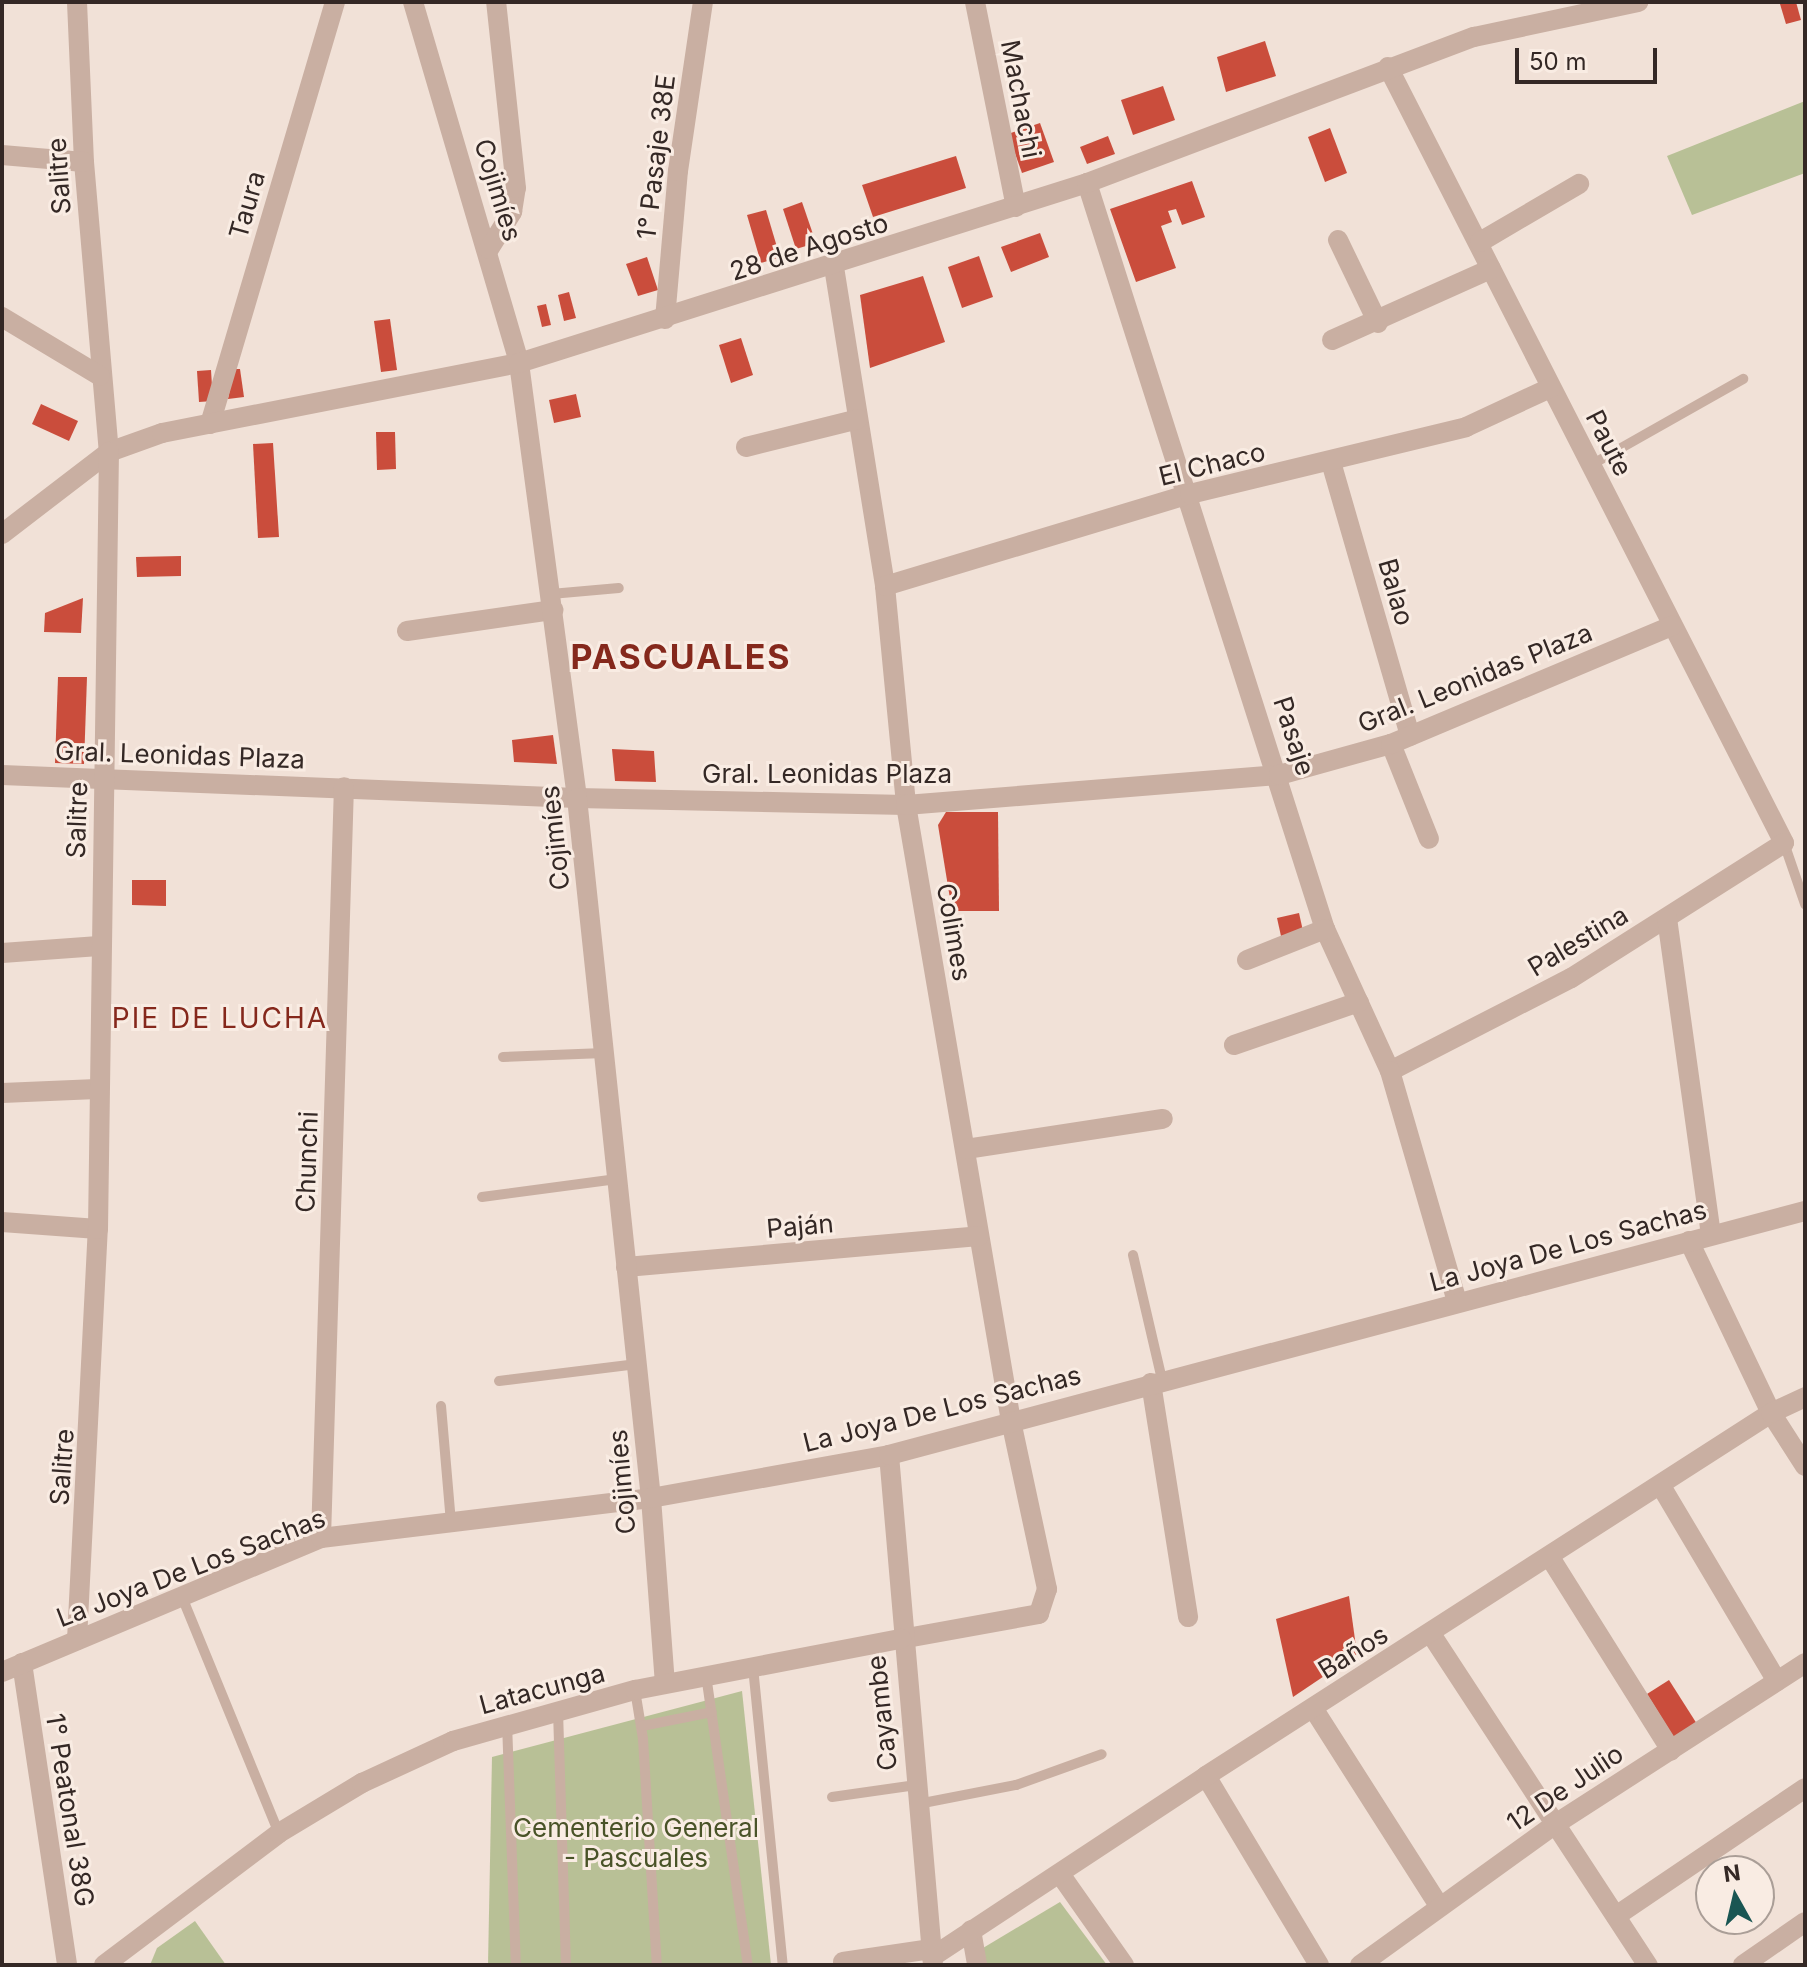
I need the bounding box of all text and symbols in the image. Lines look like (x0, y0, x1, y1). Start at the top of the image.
scale bar (1519, 32, 1661, 82)
street label: Machachi (994, 37, 1048, 161)
text: 50 m (1529, 47, 1587, 76)
street label: 1° Pasaje 38E (630, 73, 682, 241)
street label: Cojimíes (468, 135, 528, 245)
street label: Salitre (41, 137, 77, 215)
street label: Taura (222, 167, 272, 243)
street label: 28 de Agosto (726, 207, 892, 287)
street label: Paute (1579, 405, 1639, 481)
street label: El Chaco (1156, 436, 1268, 492)
street label: Balao (1372, 555, 1420, 629)
street label: Gral. Leonidas Plaza (1353, 617, 1597, 739)
district label: PASCUALES (570, 637, 792, 677)
street label: Pasaje (1267, 693, 1321, 779)
street label: Gral. Leonidas Plaza (55, 735, 305, 775)
street label: Gral. Leonidas Plaza (702, 758, 952, 790)
street label: Salitre (60, 781, 94, 859)
street label: Cojimíes (534, 784, 576, 892)
street label: Colimes (930, 881, 978, 983)
street label: Palestina (1522, 899, 1634, 983)
district label: PIE DE LUCHA (112, 1001, 328, 1035)
street label: Chunchi (290, 1111, 324, 1213)
street label: La Joya De Los Sachas (1426, 1194, 1710, 1298)
street label: Paján (765, 1208, 835, 1244)
street label: La Joya De Los Sachas (800, 1359, 1084, 1459)
street label: Salitre (44, 1428, 80, 1506)
street label: Cojimíes (602, 1428, 642, 1536)
street label: La Joya De Los Sachas (52, 1502, 330, 1634)
street label: Baños (1312, 1619, 1394, 1685)
street label: Cayambe (860, 1654, 904, 1772)
street label: Latacunga (476, 1657, 608, 1721)
street label: 1° Peatonal 38G (39, 1711, 101, 1909)
street label: 12 De Julio (1501, 1738, 1629, 1838)
park label: Cementerio General - Pascuales (513, 1812, 759, 1874)
north arrow (1695, 1855, 1775, 1935)
text: N (1722, 1859, 1742, 1887)

